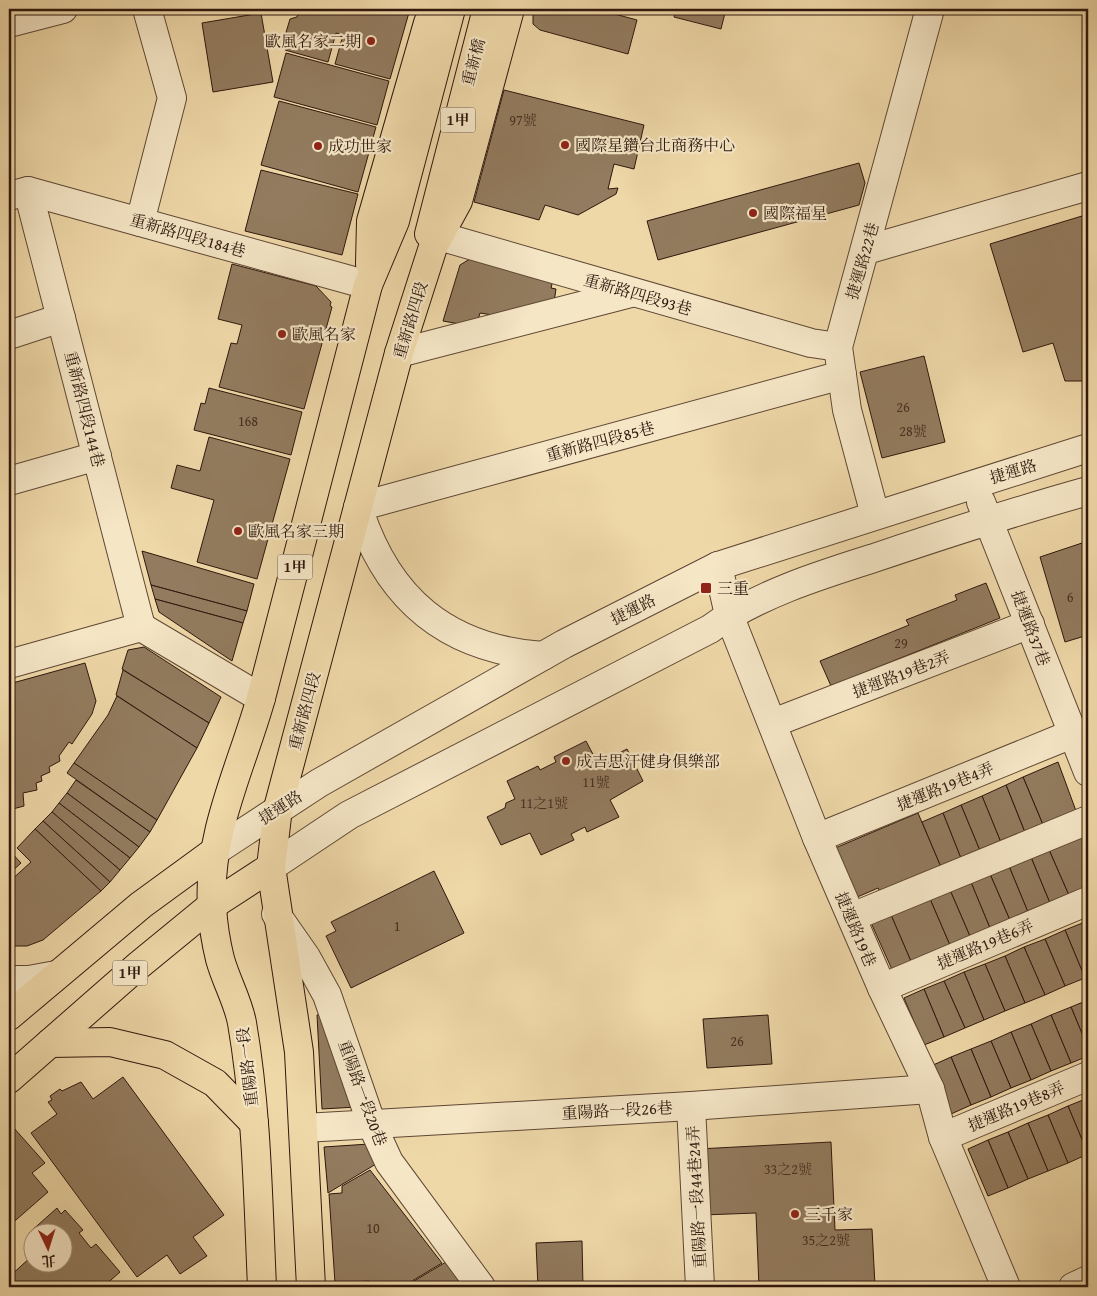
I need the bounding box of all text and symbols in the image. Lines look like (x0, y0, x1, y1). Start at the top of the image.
place label: 歐風名家二期 (265, 29, 361, 53)
marker: 歐風名家二期 (365, 35, 377, 47)
street label: 重新橋 (455, 36, 491, 88)
road number: 1甲 (440, 108, 476, 132)
house number: 97號 (509, 110, 537, 130)
place label: 國際星鑽台北商務中心 (575, 133, 735, 157)
place label: 成功世家 (328, 134, 392, 158)
marker: 國際星鑽台北商務中心 (559, 139, 571, 151)
marker: 成功世家 (312, 140, 324, 152)
place label: 國際福星 (763, 201, 827, 225)
street label: 重新路四段184巷 (127, 207, 249, 263)
marker: 國際福星 (747, 207, 759, 219)
street label: 捷運路22巷 (840, 220, 884, 302)
street label: 重新路四段93巷 (581, 267, 695, 321)
street label: 重新路四段 (387, 278, 433, 362)
place label: 歐風名家 (292, 322, 356, 346)
marker: 歐風名家 (276, 328, 288, 340)
street label: 重新路四段144巷 (59, 348, 111, 470)
house number: 26 (896, 397, 910, 417)
house number: 168 (238, 411, 258, 431)
street label: 重新路四段85巷 (543, 415, 657, 467)
house number: 28號 (899, 421, 927, 441)
street label: 捷運路 (987, 453, 1039, 489)
place label: 歐風名家三期 (248, 519, 344, 543)
marker: 歐風名家三期 (232, 525, 244, 537)
road number: 1甲 (278, 554, 312, 580)
place label: 三重 (717, 576, 749, 600)
marker: 三重 (699, 581, 713, 595)
street label: 捷運路 (606, 587, 660, 631)
street label: 捷運路37巷 (1006, 587, 1056, 669)
house number: 6 (1067, 587, 1074, 607)
house number: 29 (894, 633, 908, 653)
street label: 捷運路19巷2弄 (849, 644, 953, 704)
street label: 重新路四段 (282, 669, 326, 753)
place label: 成吉思汗健身俱樂部 (576, 749, 720, 773)
marker: 成吉思汗健身俱樂部 (560, 755, 572, 767)
street label: 捷運路19巷4弄 (893, 756, 997, 816)
house number: 11號 (582, 772, 610, 792)
street label: 捷運路 (253, 784, 307, 830)
house number: 11之1號 (520, 793, 568, 813)
street label: 捷運路19巷 (829, 888, 883, 970)
street label: 捷運路19巷6弄 (933, 913, 1037, 975)
house number: 1 (394, 916, 400, 936)
road number: 1甲 (112, 960, 148, 986)
street label: 重陽路一段 (230, 1026, 264, 1108)
house number: 26 (730, 1031, 744, 1051)
street label: 重陽路一段20巷 (333, 1037, 393, 1149)
street label: 捷運路19巷8弄 (964, 1075, 1068, 1137)
street label: 重陽路一段26巷 (561, 1095, 673, 1125)
street label: 重陽路一段44巷24弄 (680, 1125, 712, 1269)
house number: 33之2號 (764, 1159, 812, 1179)
place label: 三千家 (805, 1202, 853, 1226)
marker: 三千家 (789, 1208, 801, 1220)
house number: 10 (366, 1218, 380, 1238)
north arrow (22, 1224, 72, 1274)
house number: 35之2號 (802, 1230, 850, 1250)
text: 北 (41, 1251, 57, 1271)

